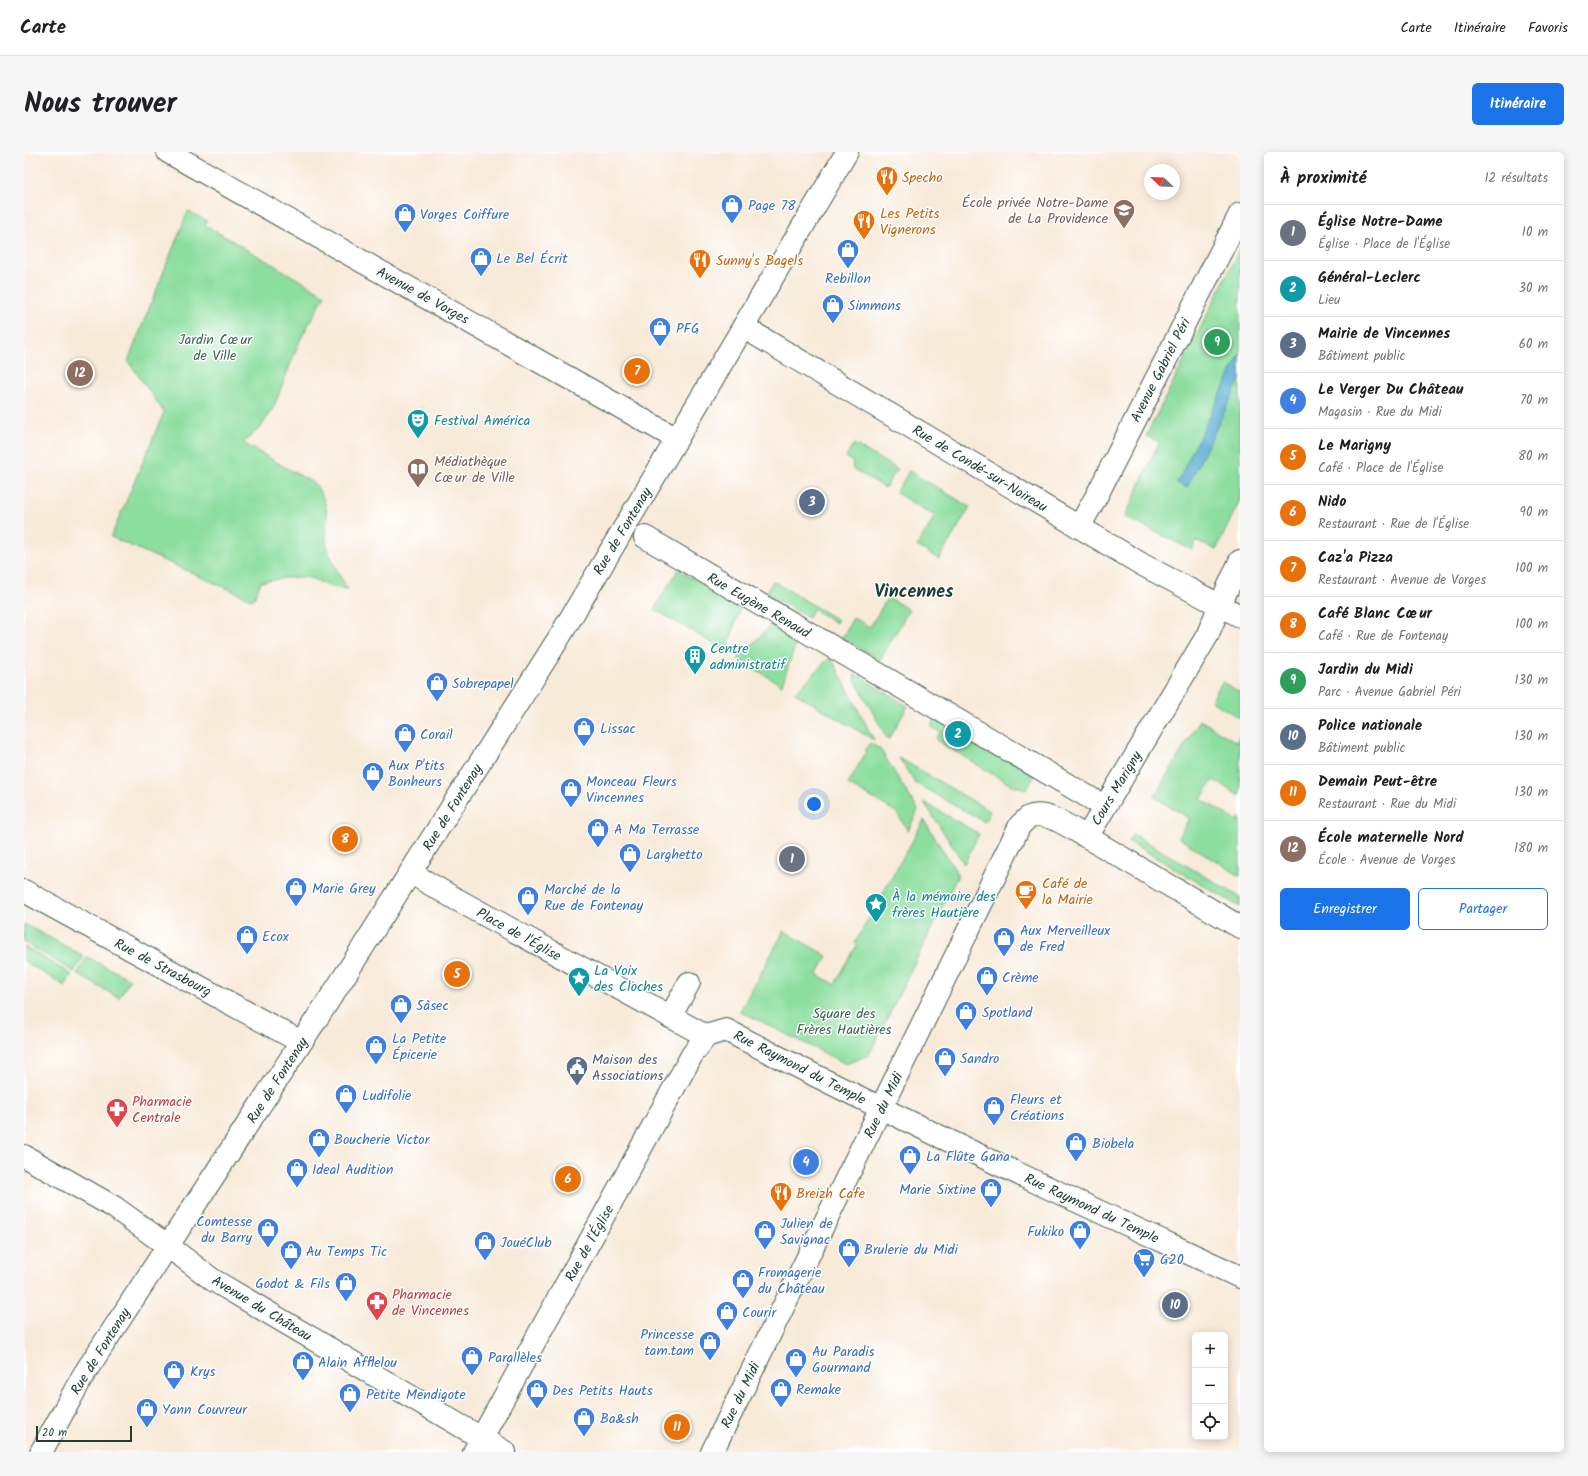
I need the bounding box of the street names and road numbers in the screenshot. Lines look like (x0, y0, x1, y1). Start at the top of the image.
street label: Avenue de Vorges (372, 261, 473, 330)
street label: Avenue Gabriel Péri (1125, 314, 1197, 426)
street label: Rue de Condé-sur-Noireau (908, 420, 1052, 518)
street label: Rue de Fontenay (588, 483, 658, 580)
street label: Rue Eugène Renaud (703, 567, 815, 645)
street label: Cours Marigny (1086, 747, 1148, 830)
street label: Rue de Fontenay (417, 759, 489, 855)
street label: Place de l'Église (472, 902, 566, 968)
street label: Rue de Strasbourg (110, 933, 215, 1003)
street label: Rue Raymond du Temple (729, 1025, 870, 1111)
street label: Rue de Fontenay (242, 1033, 314, 1128)
street label: Rue du Midi (858, 1068, 910, 1142)
street label: Rue Raymond du Temple (1021, 1168, 1163, 1250)
street label: Rue de l'Église (560, 1200, 620, 1286)
street label: Avenue du Château (207, 1270, 316, 1348)
street label: Rue de Fontenay (65, 1303, 137, 1399)
street label: Rue du Midi (715, 1358, 767, 1432)

